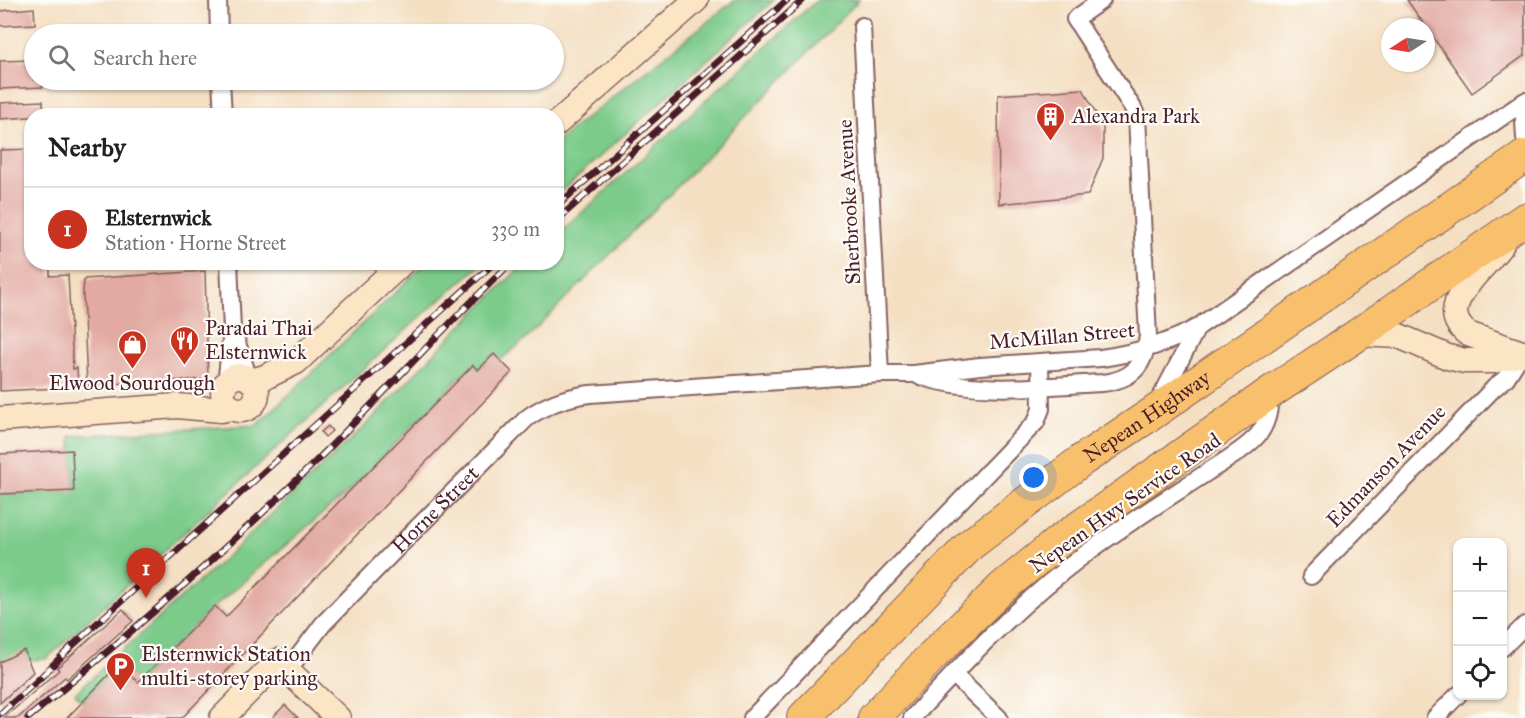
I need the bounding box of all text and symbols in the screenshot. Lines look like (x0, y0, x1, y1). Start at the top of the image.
north arrow (1381, 18, 1435, 72)
search box (24, 24, 564, 90)
icon: search (45, 41, 78, 74)
text: Search here (93, 44, 197, 71)
building icon: Alexandra Park (1035, 100, 1067, 142)
place label: Alexandra Park (1071, 103, 1200, 129)
street label: Sherbrooke Avenue (832, 118, 866, 285)
text: Nearby (48, 131, 126, 163)
text: Elsternwick (105, 204, 212, 231)
text: 1 (64, 217, 71, 241)
text: 330 m (491, 217, 540, 241)
text: Station · Horne Street (105, 231, 286, 255)
place label: Paradai Thai Elsternwick (205, 315, 313, 365)
street label: McMillan Street (988, 317, 1136, 355)
restaurant icon: Paradai Thai Elsternwick (168, 324, 200, 366)
shop icon: Elwood Sourdough (116, 328, 148, 370)
street label: Nepean Highway (1078, 364, 1216, 469)
place label: Elwood Sourdough (49, 370, 216, 396)
street label: Edmanson Avenue (1321, 399, 1451, 533)
street label: Nepean Hwy Service Road (1024, 427, 1226, 579)
street label: Horne Street (386, 460, 485, 559)
your location (1019, 463, 1048, 492)
map controls (1453, 538, 1507, 700)
button: + (1453, 538, 1507, 592)
pin: 1 (126, 548, 166, 598)
button: − (1453, 592, 1507, 646)
place label: Elsternwick Station multi-storey parking (141, 641, 318, 691)
button: locate (1453, 646, 1507, 700)
parking icon: Elsternwick Station multi-storey parking (104, 650, 136, 692)

